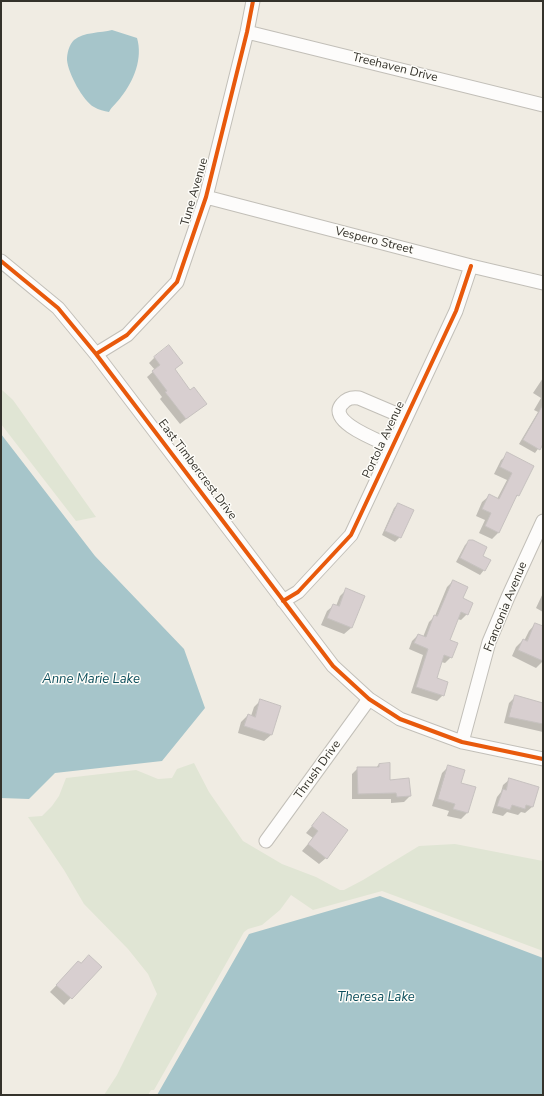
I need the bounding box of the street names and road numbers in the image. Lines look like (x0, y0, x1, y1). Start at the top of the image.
street label: Treehaven Drive (351, 50, 439, 86)
street label: Tune Avenue (178, 156, 212, 228)
street label: Vespero Street (334, 224, 414, 258)
street label: Portola Avenue (360, 399, 408, 481)
street label: East Timbercrest Drive (155, 417, 239, 523)
street label: Franconia Avenue (481, 560, 531, 654)
street label: Thrush Drive (292, 738, 344, 802)

